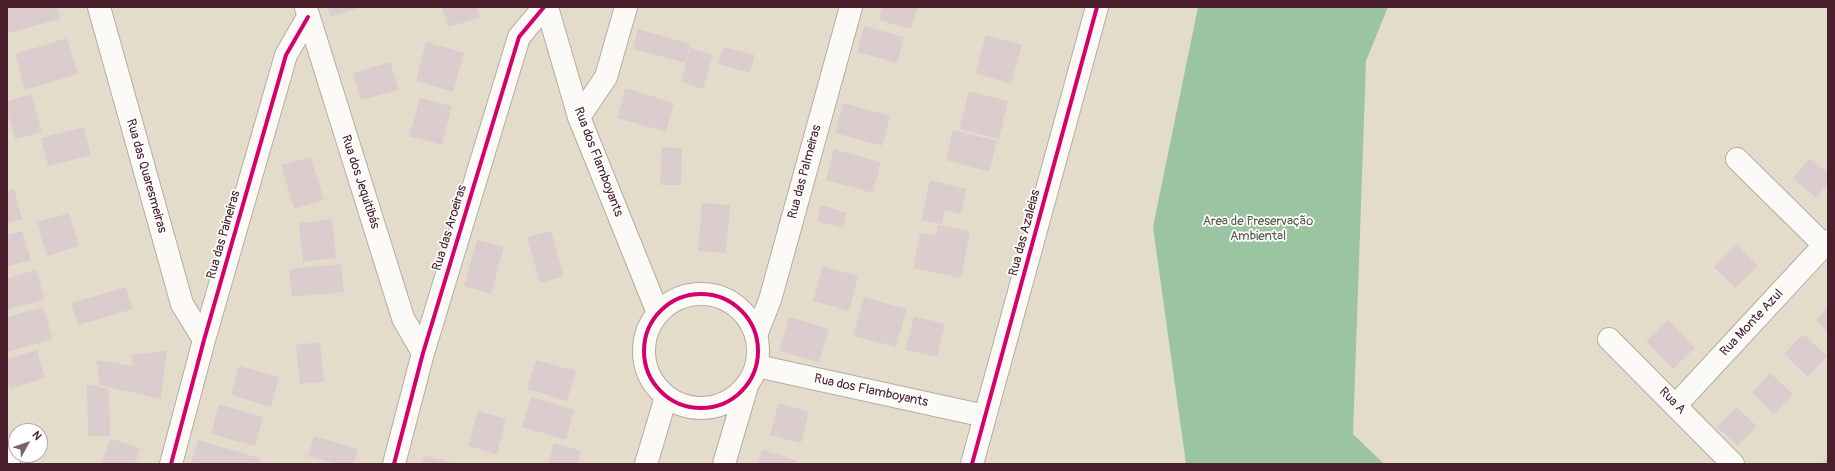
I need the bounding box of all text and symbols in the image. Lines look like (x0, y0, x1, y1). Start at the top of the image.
street label: Rua dos Flamboyants (570, 105, 626, 219)
street label: Rua das Quaresmeiras (122, 117, 170, 235)
street label: Rua das Palmeiras (785, 123, 825, 221)
street label: Rua dos Jequitibás (337, 133, 383, 231)
street label: Rua das Aroeiras (430, 183, 470, 273)
street label: Rua das Azaleias (1006, 188, 1044, 278)
street label: Rua das Paineiras (204, 189, 244, 281)
park label: Area de Preservação Ambiental (1203, 214, 1313, 245)
street label: Rua Monte Azul (1717, 286, 1787, 360)
street label: Rua dos Flamboyants (813, 371, 929, 411)
street label: Rua A (1655, 384, 1689, 418)
north arrow (8, 423, 48, 463)
text: N (29, 429, 44, 443)

